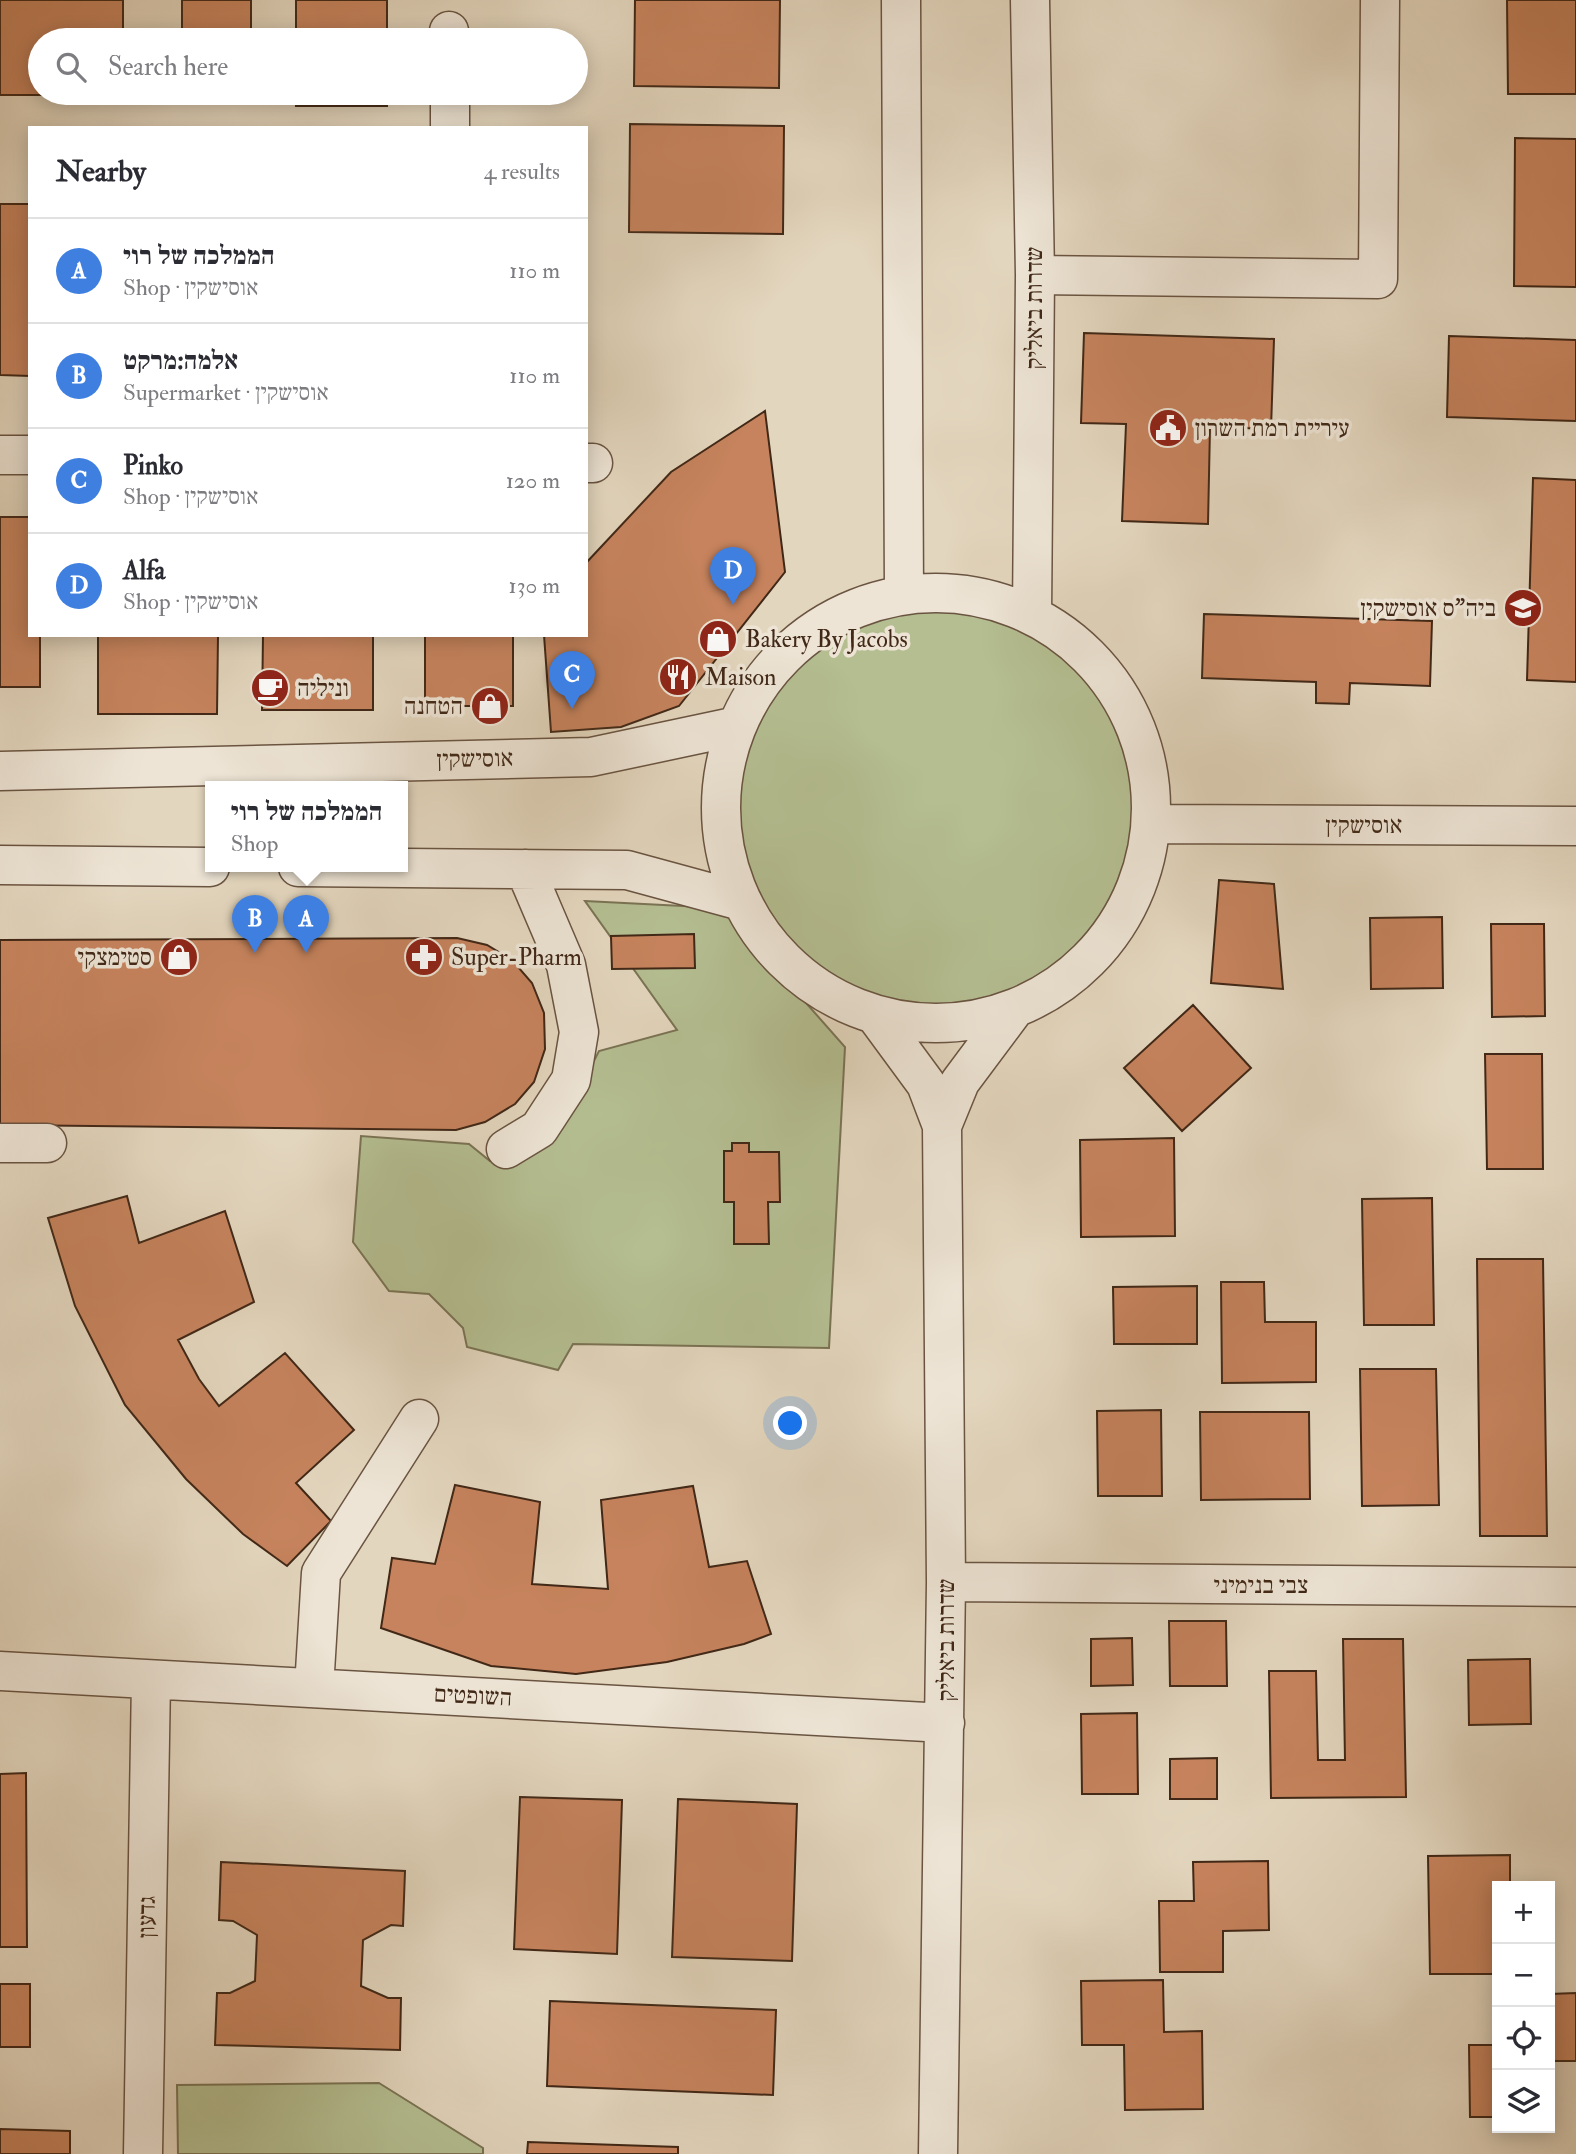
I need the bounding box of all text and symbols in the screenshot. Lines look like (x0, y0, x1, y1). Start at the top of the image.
search box (28, 28, 588, 105)
icon: search (52, 48, 90, 86)
text: Search here (108, 51, 228, 83)
text: Nearby (56, 153, 146, 190)
text: 4 results (484, 157, 560, 186)
text: הממלכה של רוי (123, 240, 275, 272)
street label: שדרות ביאליק (1019, 247, 1050, 369)
text: A (72, 256, 86, 285)
text: 110 m (509, 256, 560, 285)
text: Shop · אוסישקין (123, 273, 258, 302)
text: אלמה:מרקט (123, 345, 238, 377)
text: B (71, 361, 87, 390)
text: 110 m (509, 361, 560, 390)
text: Supermarket · אוסישקין (123, 378, 329, 407)
public building icon: עיריית רמת השרון (1147, 407, 1189, 449)
place label: עיריית רמת השרון (1195, 413, 1350, 444)
text: Pinko (123, 450, 183, 482)
text: C (71, 466, 87, 495)
text: 120 m (506, 466, 560, 495)
text: Shop · אוסישקין (123, 482, 258, 511)
pin: D (710, 547, 756, 605)
text: Alfa (123, 555, 165, 587)
text: D (70, 571, 88, 600)
text: 130 m (508, 571, 560, 600)
text: Shop · אוסישקין (123, 587, 258, 616)
school or university icon: ביה"ס אוסישקין (1502, 587, 1544, 629)
place label: ביה"ס אוסישקין (1361, 593, 1496, 624)
shop icon: Bakery By Jacobs (697, 618, 739, 660)
place label: Bakery By Jacobs (745, 624, 908, 655)
pin: C (549, 651, 595, 709)
restaurant icon: Maison (657, 656, 699, 698)
place label: Maison (705, 662, 776, 693)
cafe icon: וניליה (249, 667, 291, 709)
place label: וניליה (297, 673, 349, 704)
shop icon: הטחנה (469, 685, 511, 727)
place label: הטחנה (404, 691, 463, 722)
street label: אוסישקין (436, 743, 514, 775)
popup (205, 781, 408, 872)
text: הממלכה של רוי (231, 796, 382, 828)
street label: אוסישקין (1326, 810, 1402, 841)
text: Shop (231, 829, 278, 858)
pin: B (232, 895, 278, 953)
pin: A (283, 895, 329, 953)
shop icon: סטימצקי (158, 936, 200, 978)
pharmacy icon: Super-Pharm (403, 936, 445, 978)
place label: סטימצקי (78, 942, 152, 973)
place label: Super-Pharm (451, 942, 582, 973)
your location (773, 1406, 807, 1440)
street label: צבי בנימיני (1214, 1570, 1308, 1601)
street label: שדרות ביאליק (931, 1579, 962, 1701)
street label: השופטים (433, 1678, 513, 1714)
map controls (1492, 1881, 1555, 2133)
button: + (1492, 1881, 1555, 1944)
street label: גדעון (131, 1895, 163, 1939)
button: − (1492, 1944, 1555, 2007)
button: locate (1492, 2007, 1555, 2070)
button: layers (1492, 2070, 1555, 2133)

